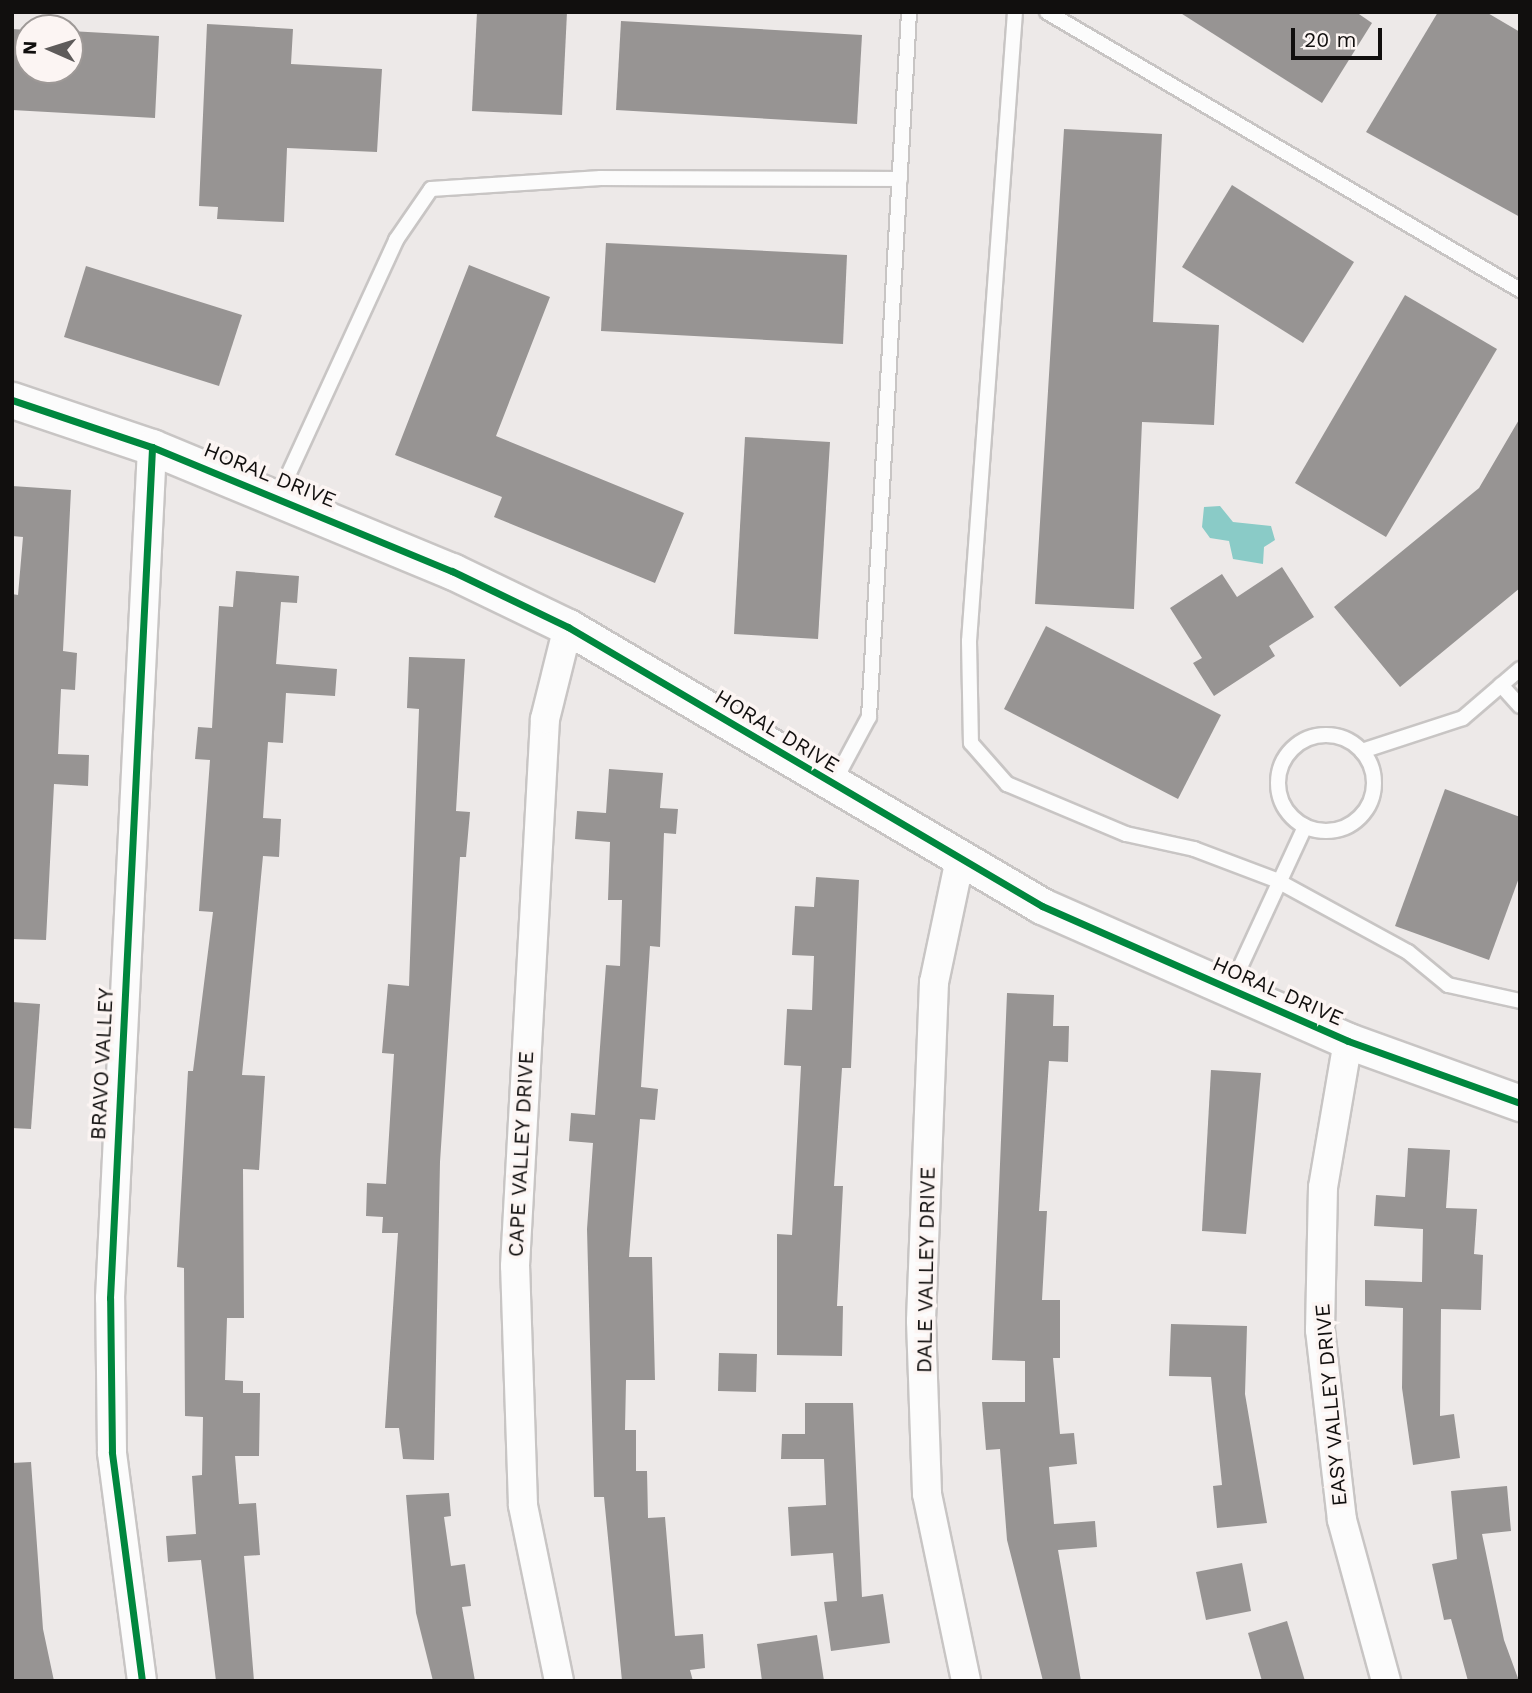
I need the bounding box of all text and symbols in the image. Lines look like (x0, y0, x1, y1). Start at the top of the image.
north arrow (14, 14, 84, 84)
scale bar (1294, 14, 1385, 58)
text: 20 m (1304, 27, 1356, 52)
text: N (18, 40, 41, 56)
street label: HORAL DRIVE (200, 437, 340, 513)
street label: HORAL DRIVE (710, 684, 844, 778)
street label: HORAL DRIVE (1208, 951, 1348, 1031)
street label: BRAVO VALLEY (85, 987, 119, 1141)
street label: CAPE VALLEY DRIVE (503, 1050, 539, 1258)
street label: DALE VALLEY DRIVE (912, 1166, 940, 1374)
street label: EASY VALLEY DRIVE (1309, 1301, 1353, 1509)

